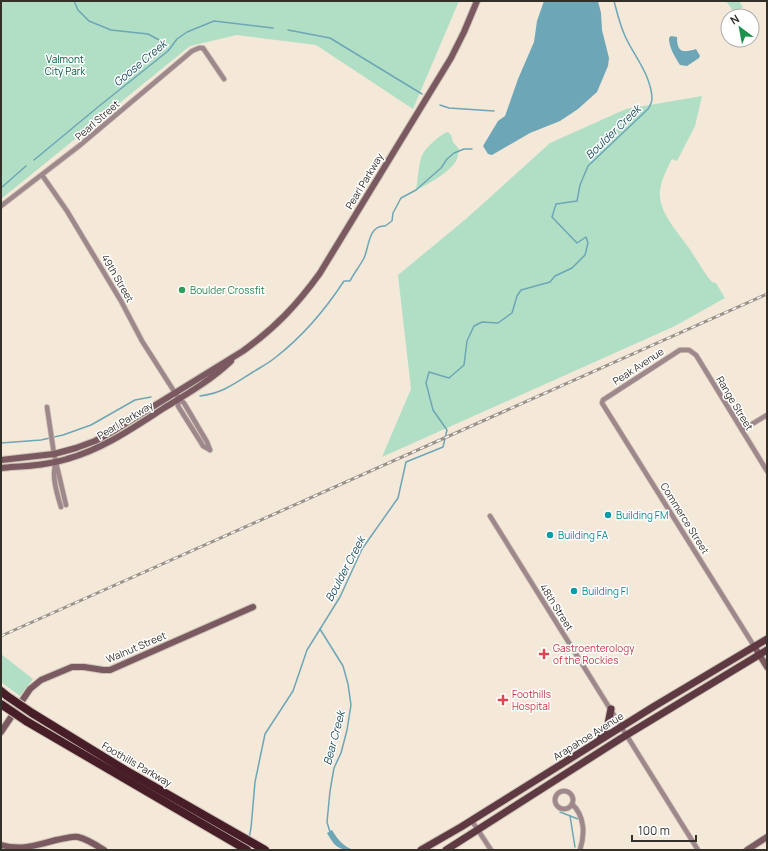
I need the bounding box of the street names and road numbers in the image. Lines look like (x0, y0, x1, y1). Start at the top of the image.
street label: Pearl Street (72, 97, 122, 143)
street label: Pearl Parkway (342, 150, 387, 212)
street label: 49th Street (99, 251, 137, 305)
street label: Peak Avenue (610, 344, 666, 388)
street label: Range Street (713, 373, 757, 433)
street label: Pearl Parkway (94, 397, 156, 442)
street label: Commerce Street (657, 480, 713, 556)
street label: 48th Street (537, 581, 577, 633)
street label: Walnut Street (104, 628, 168, 666)
street label: Arapahoe Avenue (550, 709, 626, 763)
street label: Foothills Parkway (99, 738, 175, 790)

